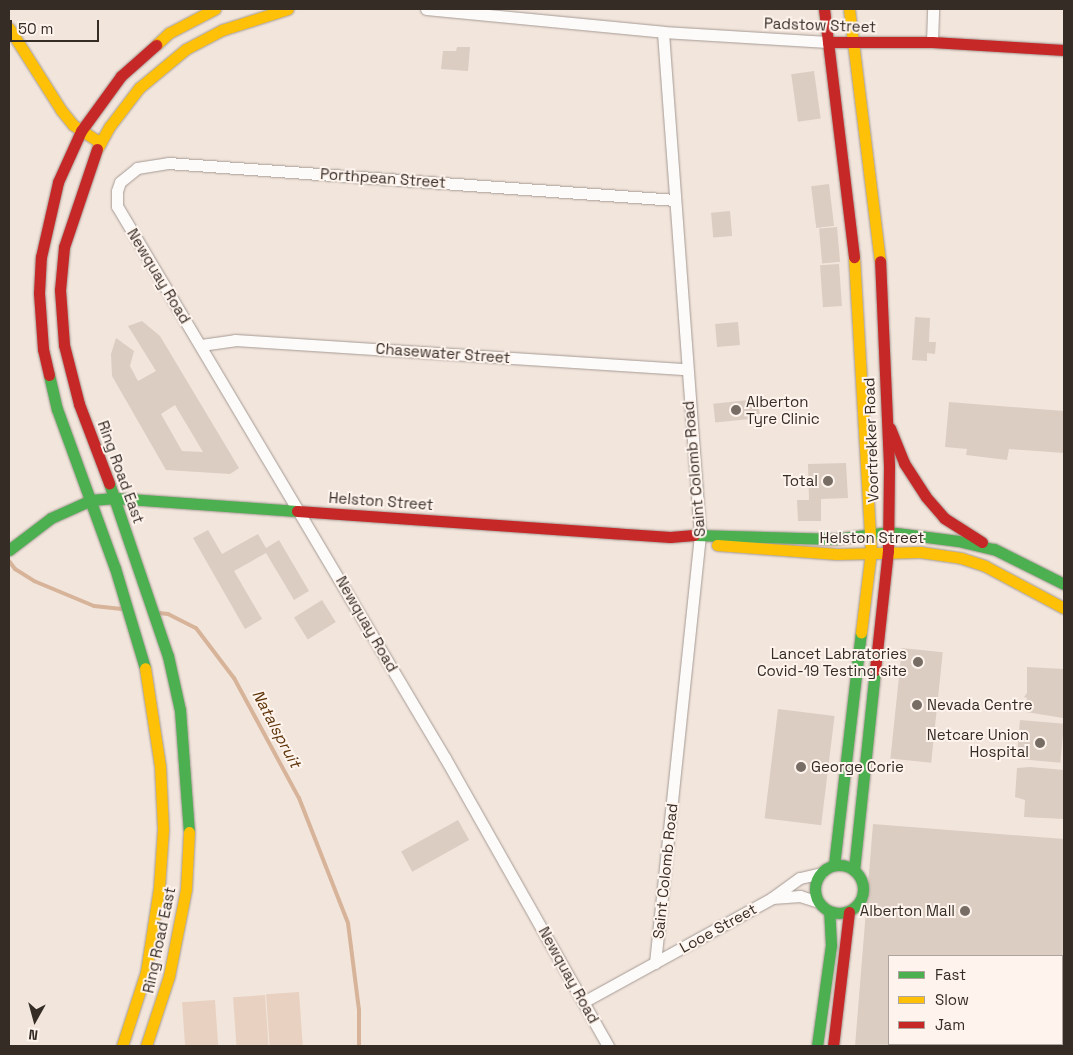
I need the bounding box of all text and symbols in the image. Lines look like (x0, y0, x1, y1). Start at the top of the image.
scale bar (12, 10, 101, 42)
street label: Padstow Street (764, 14, 876, 36)
text: 50 m (18, 19, 53, 38)
street label: Porthpean Street (320, 165, 446, 191)
street label: Newquay Road (124, 225, 194, 327)
street label: Chasewater Street (375, 339, 511, 367)
street label: Voortrekker Road (860, 377, 882, 503)
place label: Alberton Tyre Clinic (746, 392, 820, 427)
street label: Saint Colomb Road (679, 400, 709, 538)
marker: Alberton Tyre Clinic (730, 404, 742, 416)
street label: Ring Road East (94, 418, 148, 526)
place label: Total (783, 472, 818, 490)
marker: Total (822, 475, 834, 487)
street label: Helston Street (328, 488, 434, 514)
street label: Helston Street (820, 529, 924, 547)
street label: Newquay Road (332, 573, 402, 675)
place label: Lancet Labratories Covid-19 Testing site (757, 644, 907, 679)
marker: Lancet Labratories Covid-19 Testing site (911, 655, 925, 669)
water label: Natalspruit (247, 687, 305, 771)
place label: Nevada Centre (927, 696, 1033, 714)
marker: Nevada Centre (911, 699, 923, 711)
place label: Netcare Union Hospital (927, 725, 1029, 760)
marker: Netcare Union Hospital (1033, 736, 1047, 750)
place label: George Corie (811, 758, 904, 776)
marker: George Corie (795, 761, 807, 773)
street label: Saint Colomb Road (649, 802, 681, 940)
street label: Ring Road East (139, 885, 179, 995)
street label: Looe Street (676, 899, 760, 957)
place label: Alberton Mall (860, 902, 955, 920)
marker: Alberton Mall (959, 905, 971, 917)
street label: Newquay Road (535, 924, 603, 1026)
legend (888, 955, 1063, 1045)
text: Fast (935, 965, 966, 984)
text: Slow (935, 990, 969, 1009)
north arrow (10, 995, 60, 1045)
text: Jam (935, 1015, 965, 1034)
text: N (27, 1025, 39, 1044)

